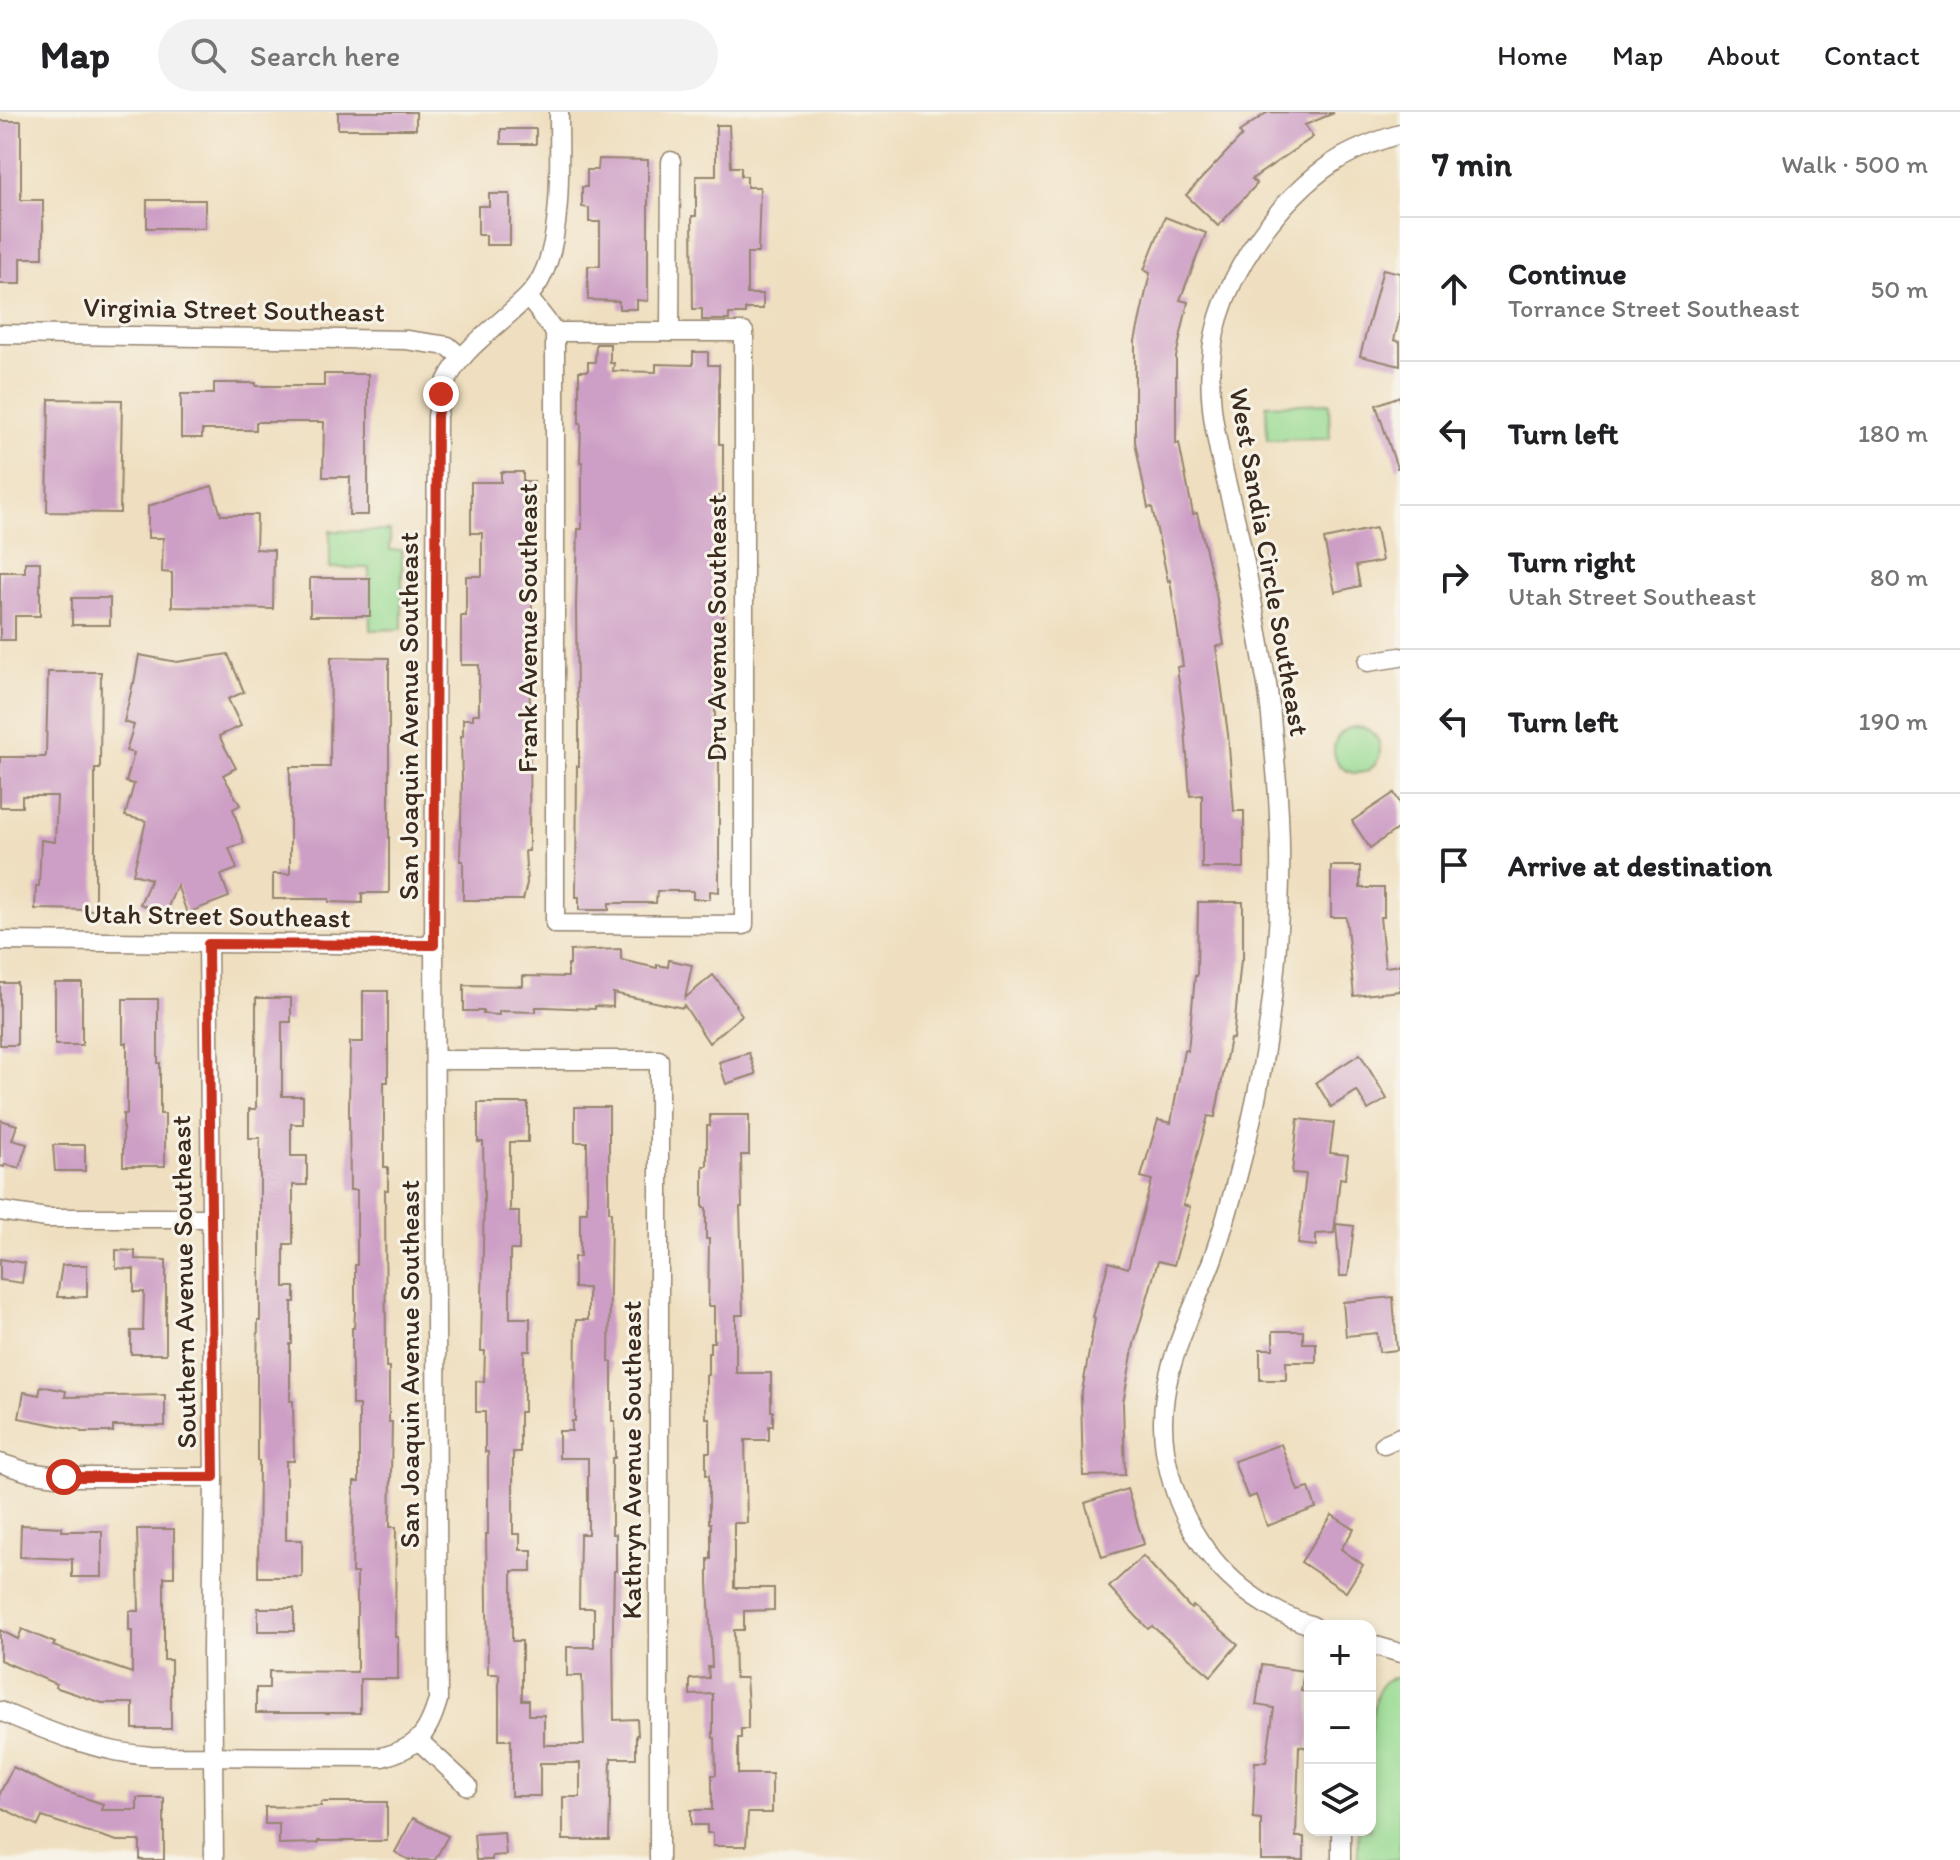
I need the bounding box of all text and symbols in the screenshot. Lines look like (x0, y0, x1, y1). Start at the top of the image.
search box (158, 19, 718, 91)
text: Map (40, 32, 110, 78)
icon: search (186, 33, 230, 77)
text: Search here (250, 37, 400, 74)
text: Home (1497, 38, 1568, 72)
text: Map (1612, 38, 1663, 72)
text: About (1707, 38, 1780, 72)
text: Contact (1824, 38, 1920, 72)
text: 7 min (1432, 144, 1512, 185)
text: Walk · 500 m (1781, 148, 1928, 180)
text: Continue (1508, 255, 1627, 292)
icon: ahead (1432, 267, 1476, 311)
text: 50 m (1871, 273, 1928, 305)
street label: Virginia Street Southeast (83, 289, 385, 329)
text: Torrance Street Southeast (1508, 292, 1800, 324)
route end (423, 376, 459, 412)
street label: West Sandia Circle Southeast (1223, 385, 1317, 739)
icon: left (1432, 411, 1476, 455)
text: Turn left (1508, 415, 1619, 452)
text: 180 m (1858, 417, 1928, 449)
street label: Frank Avenue Southeast (510, 483, 544, 773)
street label: Dru Avenue Southeast (699, 494, 733, 762)
street label: San Joaquin Avenue Southeast (391, 532, 425, 900)
text: Turn right (1508, 543, 1636, 580)
icon: right (1432, 555, 1476, 599)
text: 80 m (1870, 561, 1928, 593)
text: Utah Street Southeast (1508, 580, 1756, 612)
icon: left (1432, 699, 1476, 743)
text: Turn left (1508, 703, 1619, 740)
text: 190 m (1859, 705, 1928, 737)
icon: arrive (1432, 843, 1476, 887)
text: Arrive at destination (1508, 847, 1772, 884)
street label: Utah Street Southeast (83, 896, 351, 934)
street label: Southern Avenue Southeast (163, 1115, 203, 1449)
street label: San Joaquin Avenue Southeast (392, 1180, 426, 1548)
street label: Kathryn Avenue Southeast (614, 1300, 648, 1620)
route start (46, 1459, 82, 1495)
map controls (1304, 1620, 1376, 1836)
button: + (1304, 1620, 1376, 1692)
button: − (1304, 1692, 1376, 1764)
button: layers (1304, 1764, 1376, 1836)

